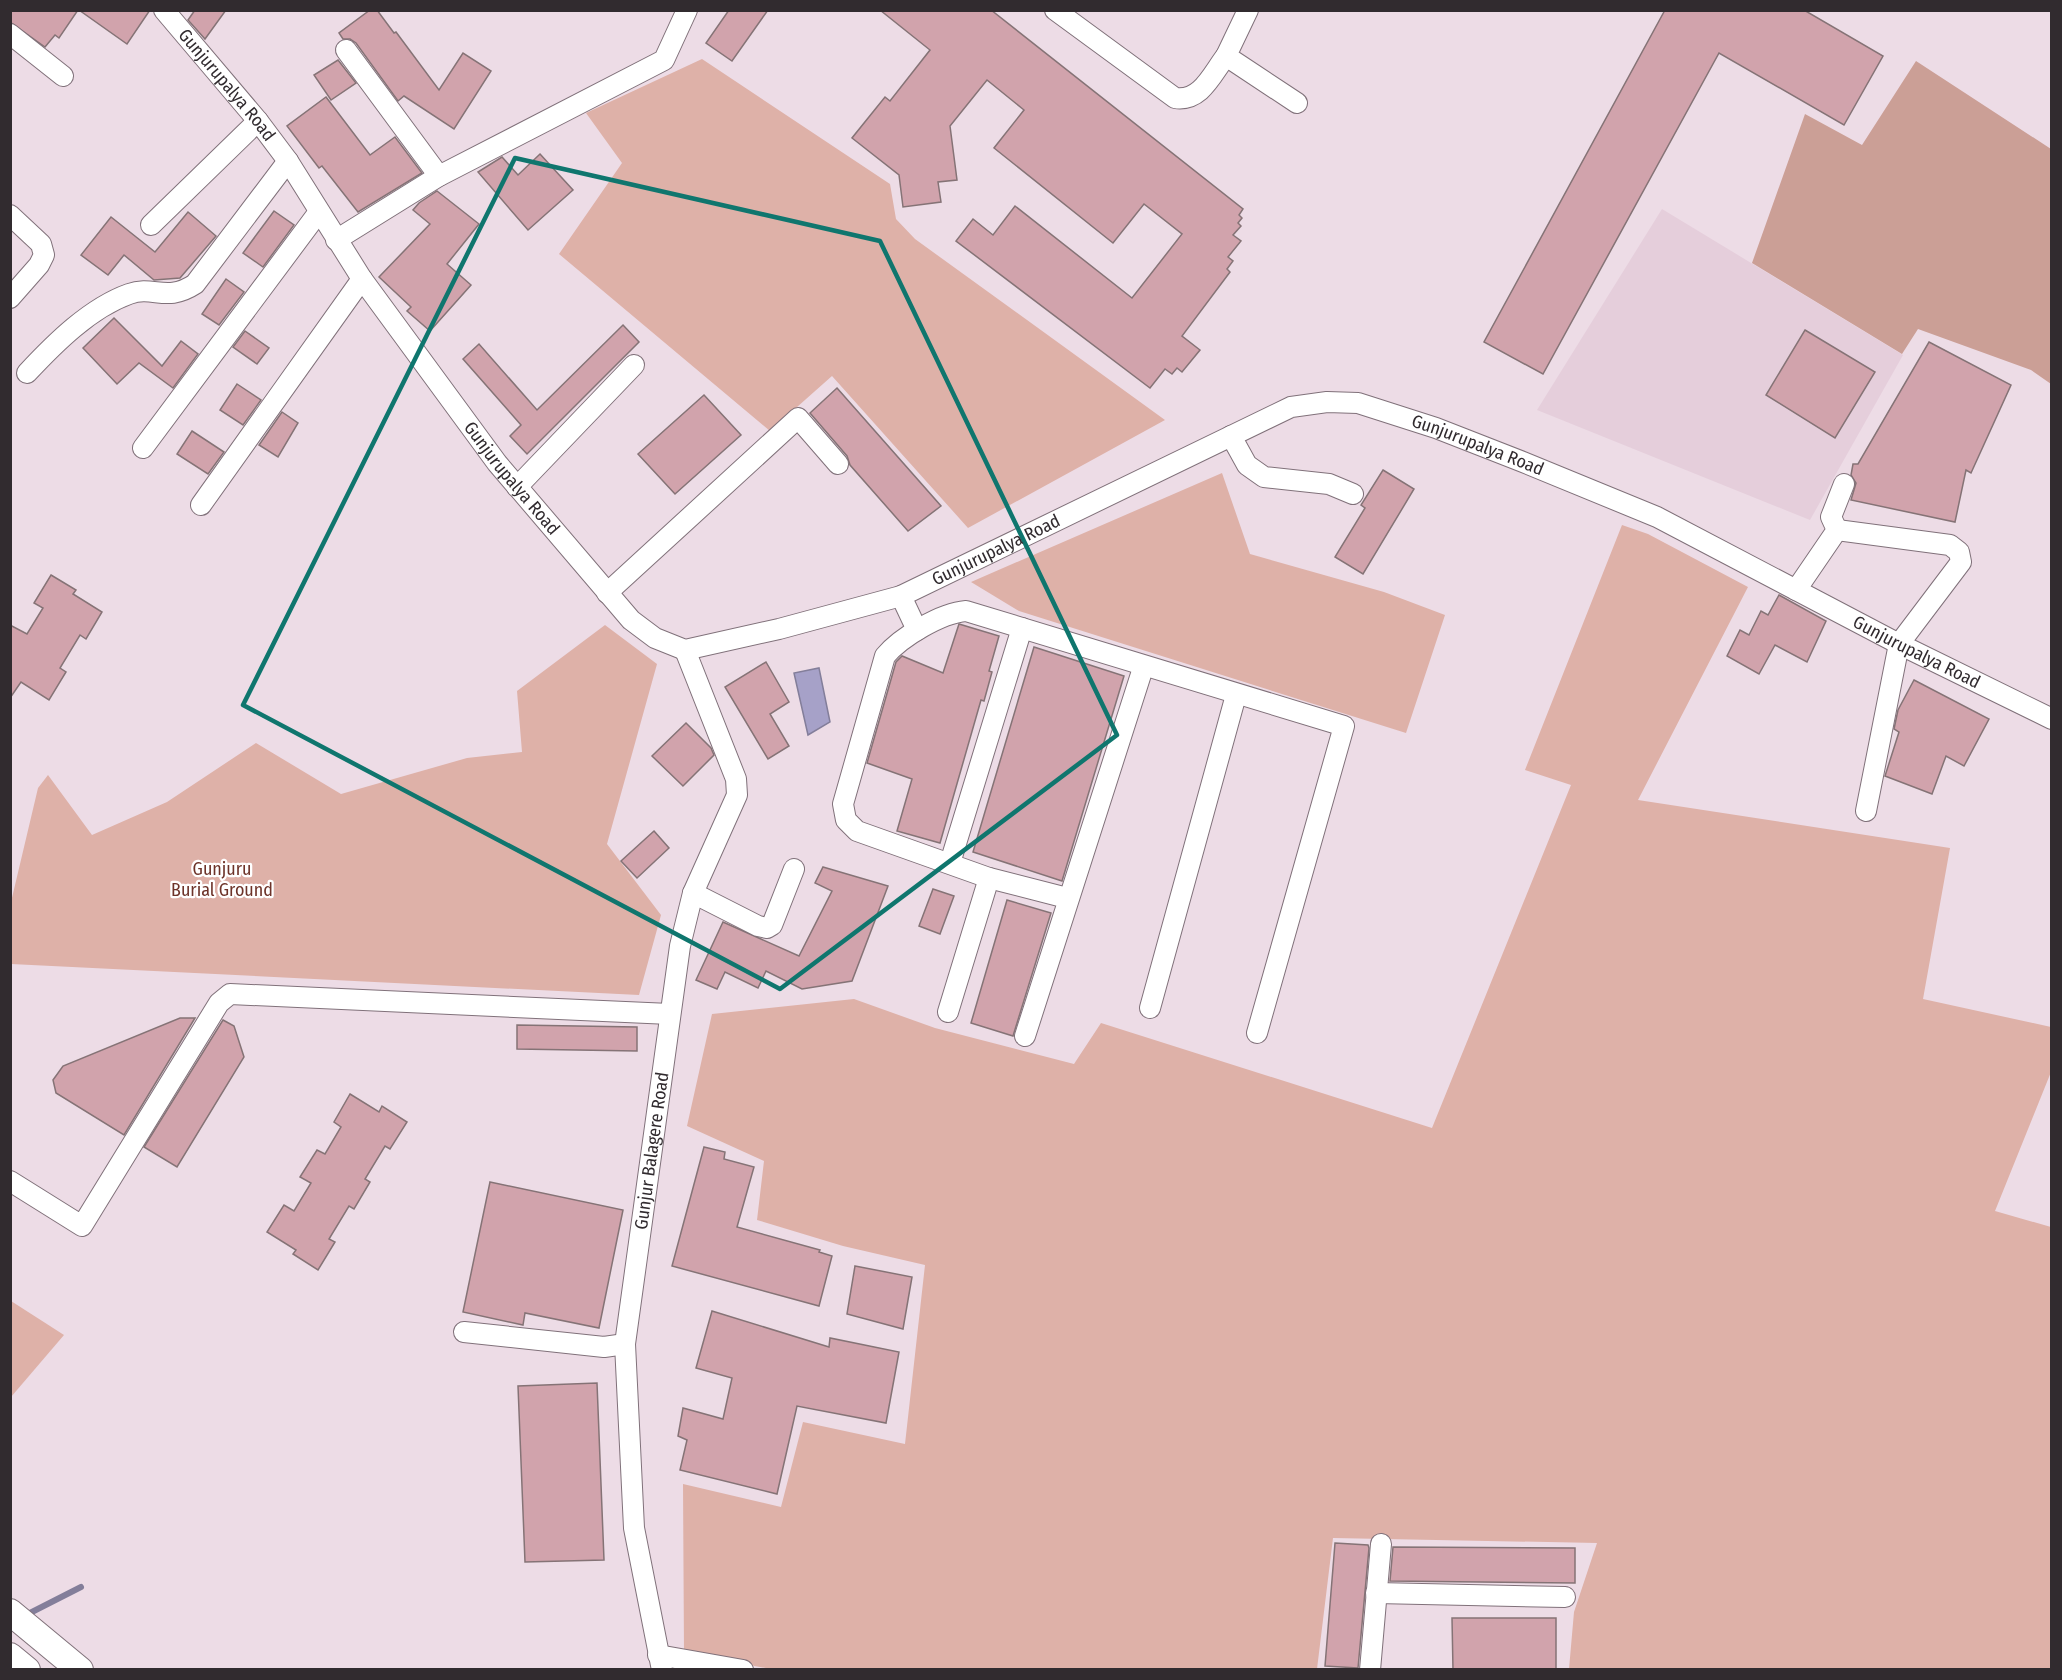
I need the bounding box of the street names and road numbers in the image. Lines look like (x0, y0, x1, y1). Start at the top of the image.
street label: Gunjurupalya Road (174, 24, 280, 146)
street label: Gunjurupalya Road (1409, 410, 1547, 480)
street label: Gunjurupalya Road (459, 417, 564, 539)
street label: Gunjurupalya Road (928, 510, 1064, 590)
street label: Gunjurupalya Road (1849, 611, 1984, 693)
street label: Gunjur Balagere Road (630, 1071, 673, 1231)

